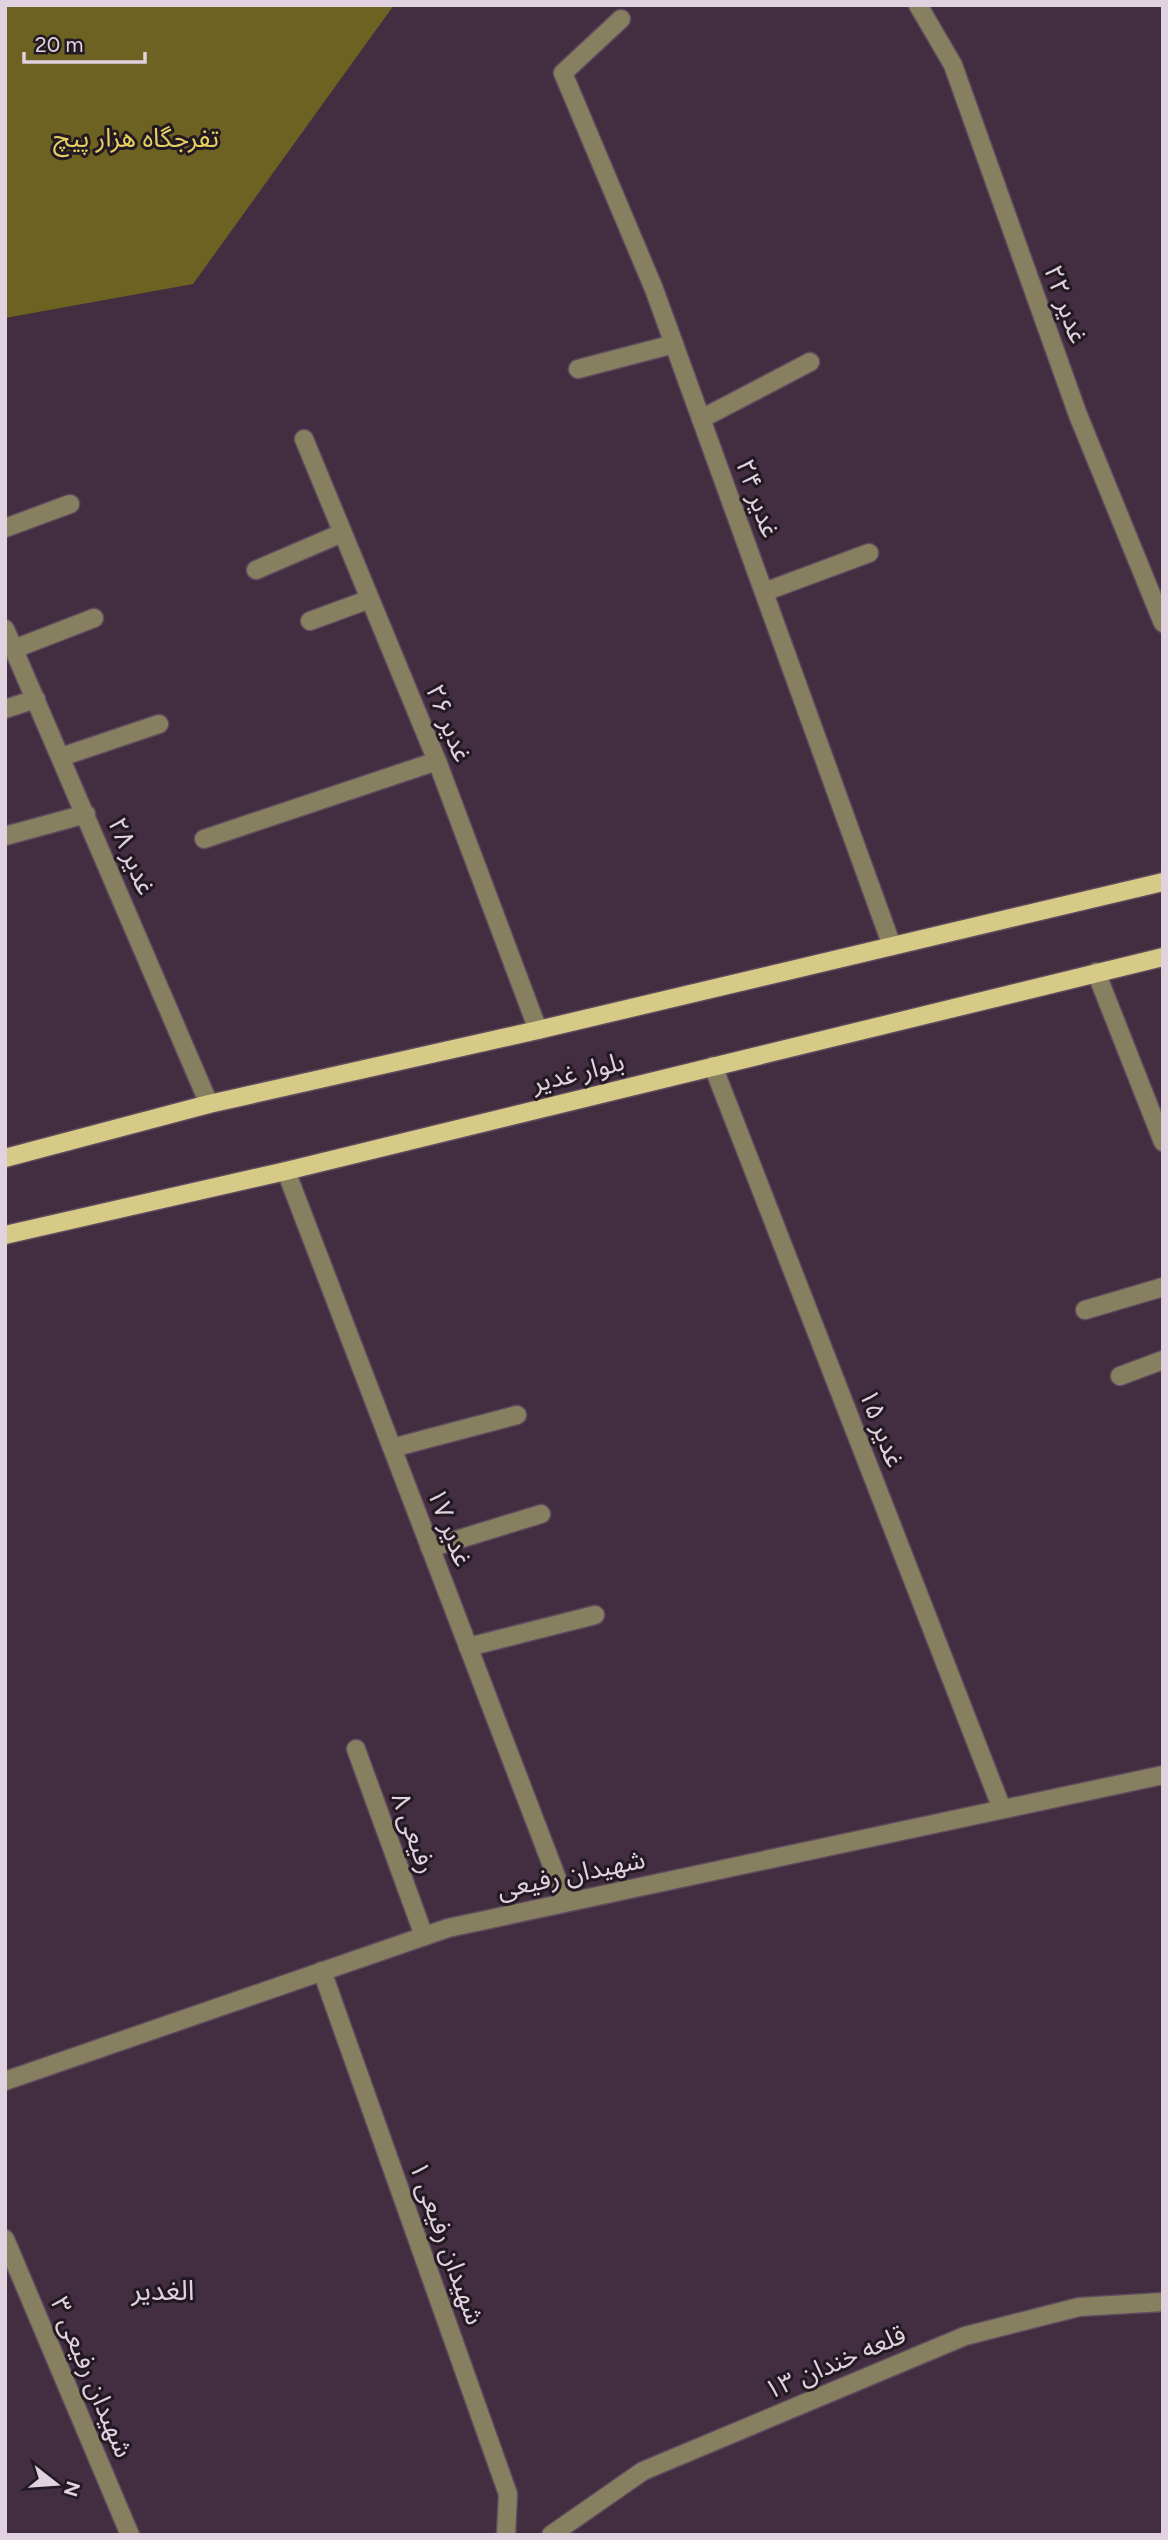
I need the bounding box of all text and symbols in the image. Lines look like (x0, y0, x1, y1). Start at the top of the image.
scale bar (24, 21, 145, 65)
text: 20 m (35, 32, 83, 57)
park label: تفرجگاه هزار پیچ (53, 122, 219, 158)
street label: ۲۲ غدیر (1037, 260, 1095, 348)
street label: ۲۴ غدیر (729, 454, 787, 542)
street label: ۲۶ غدیر (419, 679, 479, 767)
street label: ۲۸ غدیر (101, 812, 163, 900)
street label: بلوار غدیر (527, 1045, 628, 1099)
street label: ۱۵ غدیر (853, 1384, 911, 1472)
street label: ۱۷ غدیر (421, 1483, 479, 1571)
street label: رفیعی ۸ (385, 1788, 443, 1878)
street label: شهیدان رفیعی (494, 1843, 648, 1905)
street label: ۱ شهیدان رفیعی (403, 2157, 491, 2329)
district label: الغدیر (131, 2273, 194, 2307)
street label: ۳ شهیدان رفیعی (44, 2292, 140, 2462)
street label: ۱۳ قلعه خندان (760, 2318, 910, 2406)
north arrow (21, 2449, 91, 2519)
text: N (59, 2478, 85, 2499)

